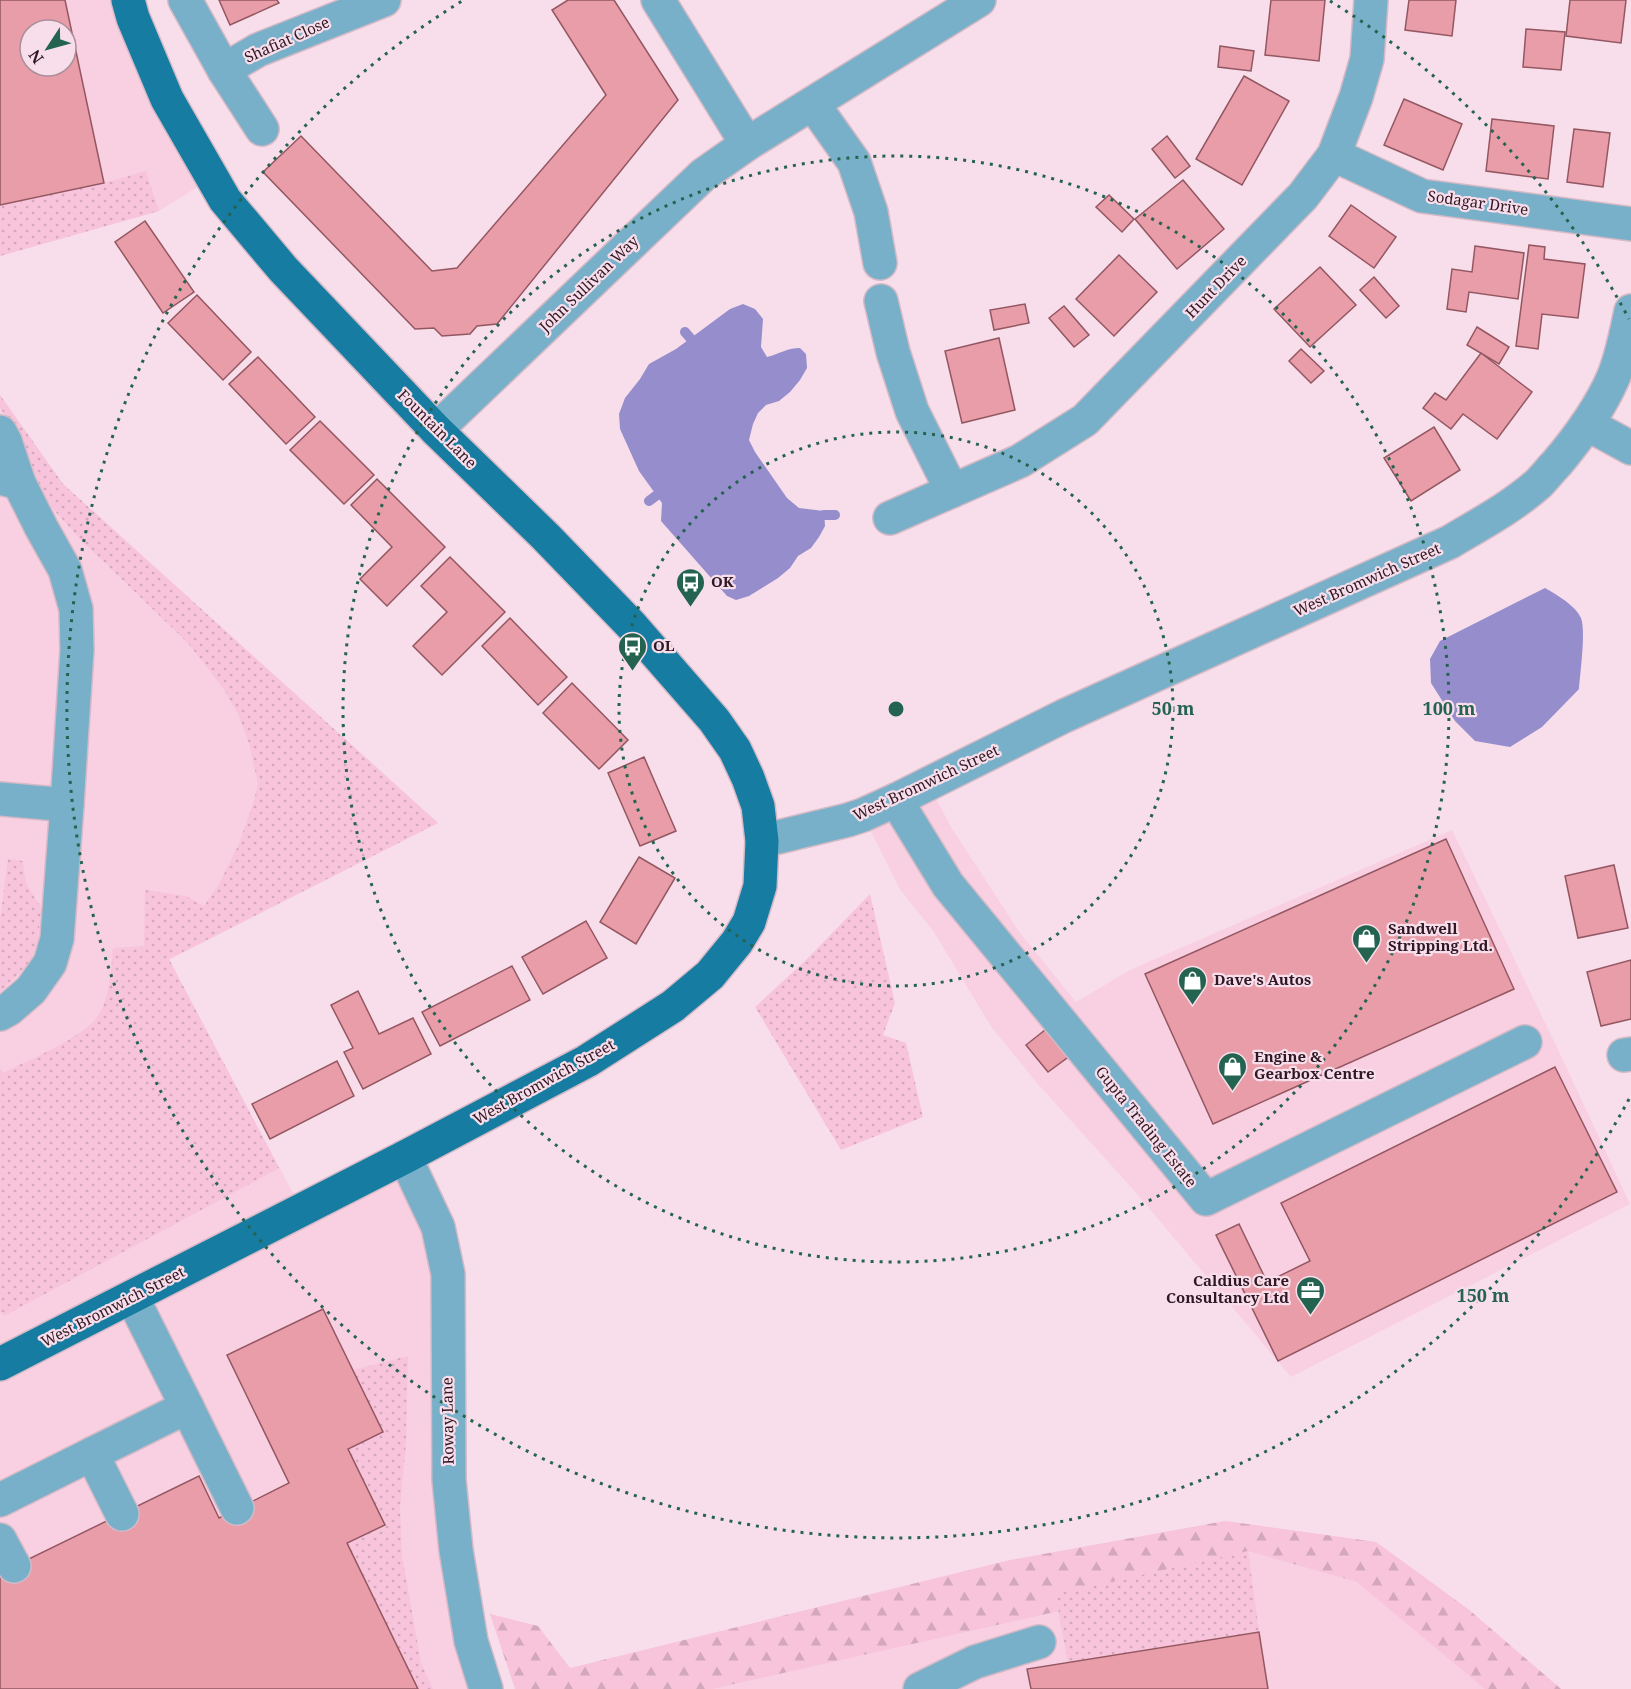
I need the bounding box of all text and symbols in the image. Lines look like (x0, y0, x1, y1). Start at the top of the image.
street label: Shafiat Close (241, 11, 332, 67)
north arrow (18, 18, 78, 78)
text: N (23, 45, 48, 68)
street label: Sodagar Drive (1427, 185, 1530, 219)
street label: John Sullivan Way (534, 230, 643, 337)
street label: Hunt Drive (1180, 251, 1250, 322)
street label: Fountain Lane (394, 385, 481, 472)
street label: West Bromwich Street (1290, 538, 1443, 621)
bus stop icon: OK (674, 566, 706, 608)
place label: OK (711, 571, 735, 591)
bus stop icon: OL (616, 630, 648, 672)
place label: OL (653, 635, 675, 655)
text: 50 m (1152, 696, 1195, 720)
text: 100 m (1423, 696, 1476, 720)
centre of rings (886, 699, 906, 719)
street label: West Bromwich Street (849, 739, 1002, 825)
place label: Sandwell Stripping Ltd. (1388, 918, 1493, 955)
shop icon: Sandwell Stripping Ltd. (1351, 922, 1383, 964)
shop icon: Dave's Autos (1177, 964, 1209, 1006)
place label: Dave's Autos (1214, 969, 1311, 989)
street label: West Bromwich Street (469, 1034, 618, 1128)
place label: Engine & Gearbox Centre (1254, 1046, 1375, 1083)
shop icon: Engine & Gearbox Centre (1217, 1050, 1249, 1092)
street label: Gupta Trading Estate (1092, 1062, 1202, 1191)
street label: West Bromwich Street (37, 1261, 188, 1351)
place label: Caldius Care Consultancy Ltd (1166, 1270, 1289, 1307)
office icon: Caldius Care Consultancy Ltd (1294, 1274, 1326, 1316)
text: 150 m (1457, 1283, 1510, 1307)
street label: Roway Lane (436, 1377, 458, 1465)

